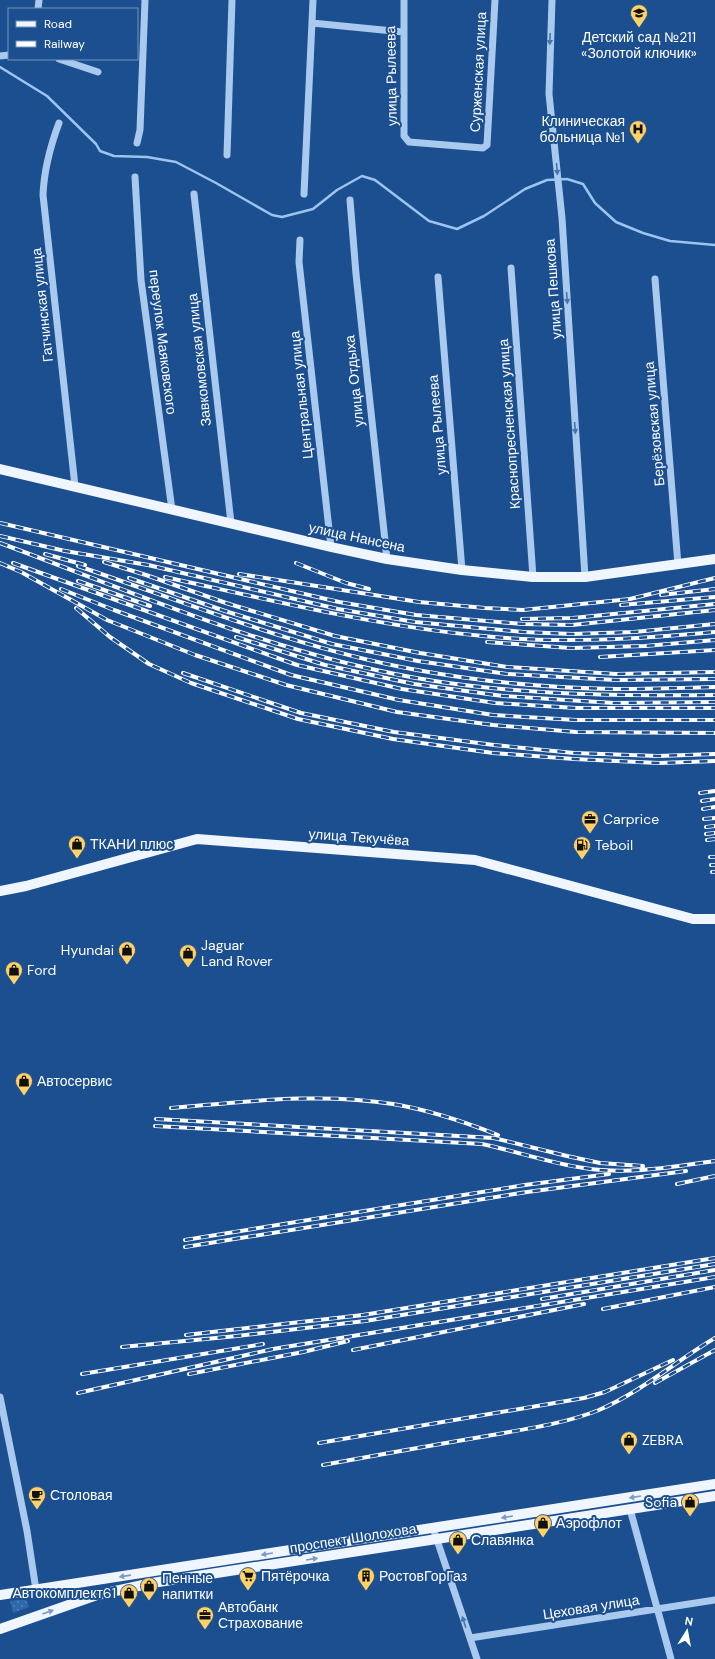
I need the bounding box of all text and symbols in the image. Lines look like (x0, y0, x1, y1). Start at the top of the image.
school or university icon: Детский сад №211 «Золотой ключик» (629, 3, 649, 28)
legend (8, 8, 138, 60)
street label: Сурженская улица (466, 11, 490, 133)
text: Road (44, 16, 72, 32)
street label: улица Рылеева (381, 25, 401, 126)
place label: Детский сад №211 «Золотой ключик» (581, 28, 697, 62)
one-way arrow (547, 33, 554, 45)
text: Railway (44, 36, 85, 52)
place label: Клиническая больница №1 (540, 112, 625, 146)
hospital icon: Клиническая больница №1 (628, 119, 648, 144)
one-way arrow (553, 162, 560, 175)
street label: улица Пешкова (541, 238, 565, 340)
street label: Гатчинская улица (27, 247, 57, 363)
street label: переулок Маяковского (145, 269, 181, 416)
street label: Завкомовская улица (183, 292, 215, 427)
one-way arrow (563, 292, 570, 304)
street label: Центральная улица (285, 330, 317, 460)
street label: улица Отдыха (340, 334, 368, 428)
street label: Краснопресненская улица (494, 338, 524, 510)
street label: Берёзовская улица (640, 361, 668, 487)
street label: улица Рылеева (424, 374, 450, 476)
one-way arrow (572, 422, 579, 434)
street label: улица Нансена (307, 518, 407, 556)
office icon: Carprice (580, 809, 600, 834)
place label: Carprice (603, 810, 659, 828)
street label: улица Текучёва (308, 824, 410, 850)
shop icon: ТКАНИ плюс (67, 834, 87, 859)
place label: ТКАНИ плюс (90, 835, 173, 853)
fuel station icon: Teboil (572, 835, 592, 860)
place label: Teboil (595, 836, 633, 854)
place label: Jaguar Land Rover (201, 936, 273, 970)
shop icon: Hyundai (117, 940, 137, 965)
place label: Hyundai (61, 941, 114, 959)
shop icon: Jaguar Land Rover (178, 943, 198, 968)
shop icon: Ford (4, 960, 24, 985)
place label: Ford (27, 961, 56, 979)
shop icon: Автосервис (14, 1071, 34, 1096)
place label: Автосервис (37, 1072, 112, 1090)
shop icon: ZEBRA (619, 1430, 639, 1455)
place label: ZEBRA (642, 1431, 684, 1449)
cafe icon: Столовая (27, 1485, 47, 1510)
place label: Столовая (50, 1486, 113, 1504)
shop icon: Sofia (680, 1492, 700, 1517)
place label: Sofia (645, 1493, 677, 1511)
one-way arrow (629, 1494, 641, 1500)
shop icon: Аэрофлот (533, 1513, 553, 1538)
one-way arrow (500, 1514, 513, 1520)
place label: Аэрофлот (556, 1514, 622, 1532)
street label: проспект Шолохова (288, 1519, 418, 1557)
shop icon: Славянка (448, 1530, 468, 1555)
place label: Славянка (471, 1531, 534, 1549)
one-way arrow (261, 1551, 274, 1557)
one-way arrow (306, 1556, 318, 1562)
supermarket icon: Пятёрочка (238, 1566, 258, 1591)
building icon: РостовГорГаз (356, 1566, 376, 1591)
place label: Пятёрочка (261, 1567, 330, 1585)
place label: РостовГорГаз (379, 1567, 467, 1585)
place label: Пенные напитки (162, 1569, 213, 1603)
one-way arrow (119, 1573, 131, 1579)
shop icon: Пенные напитки (139, 1576, 159, 1601)
shop icon: Автокомплект61 (119, 1583, 139, 1608)
place label: Автокомплект61 (12, 1584, 116, 1602)
street label: Цеховая улица (542, 1590, 641, 1624)
place label: Автобанк Страхование (218, 1598, 303, 1632)
office icon: Автобанк Страхование (195, 1605, 215, 1630)
one-way arrow (42, 1608, 54, 1614)
north arrow (667, 1611, 707, 1651)
text: N (684, 1614, 694, 1629)
one-way arrow (461, 1616, 467, 1628)

